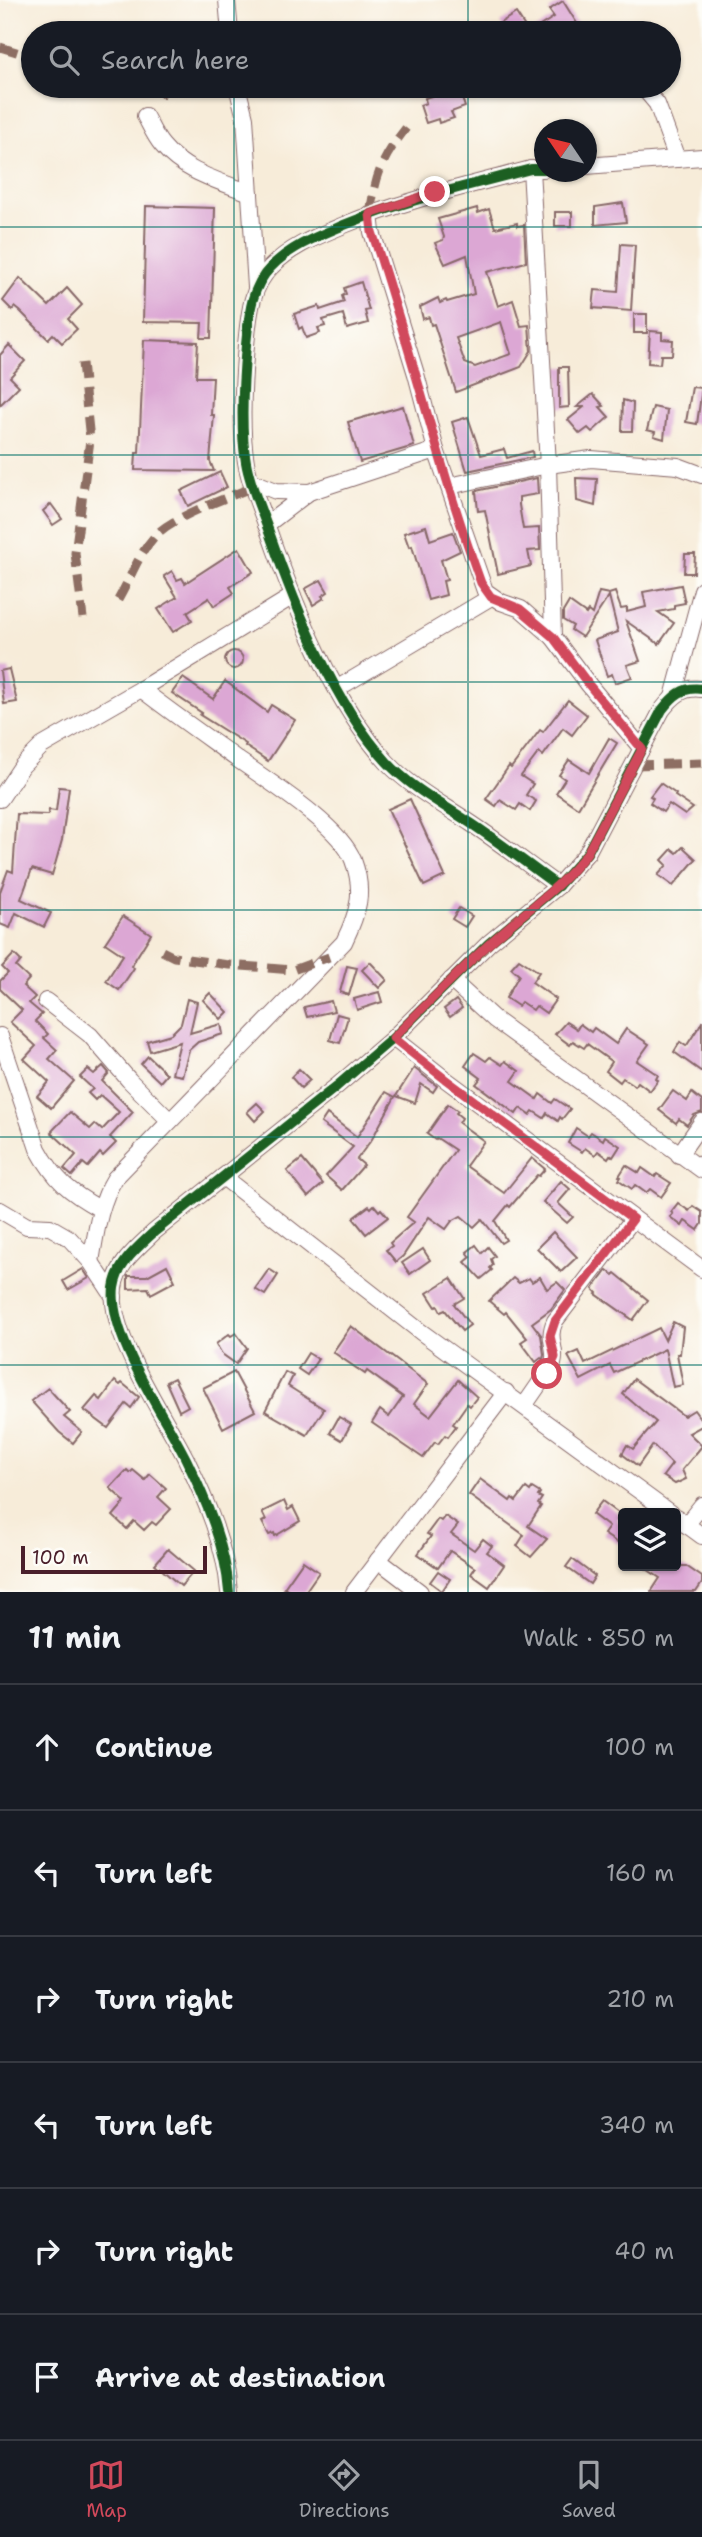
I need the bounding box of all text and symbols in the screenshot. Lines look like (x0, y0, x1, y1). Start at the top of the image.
search box (21, 21, 681, 98)
icon: search (45, 41, 83, 79)
text: Search here (101, 42, 250, 77)
north arrow (534, 119, 597, 182)
route end (419, 176, 450, 207)
route start (531, 1358, 562, 1389)
map controls (618, 1508, 681, 1571)
button: layers (618, 1508, 681, 1571)
scale bar (21, 1543, 206, 1575)
text: 100 m (32, 1545, 89, 1570)
text: 11 min (28, 1617, 121, 1658)
text: Walk · 850 m (523, 1623, 674, 1653)
icon: ahead (28, 1728, 66, 1766)
text: Continue (95, 1730, 213, 1765)
text: 100 m (605, 1732, 674, 1762)
icon: left (28, 1854, 66, 1892)
text: Turn left (95, 1856, 212, 1891)
text: 160 m (606, 1858, 674, 1888)
icon: right (28, 1980, 66, 2018)
text: Turn right (95, 1982, 233, 2017)
text: 210 m (606, 1984, 674, 2014)
icon: left (28, 2106, 66, 2144)
text: Turn left (95, 2108, 212, 2143)
text: 340 m (599, 2110, 674, 2140)
icon: right (28, 2232, 66, 2270)
text: Turn right (95, 2234, 233, 2269)
text: 40 m (614, 2236, 674, 2266)
icon: arrive (28, 2358, 66, 2396)
text: Arrive at destination (95, 2360, 385, 2395)
tab: Map (86, 2456, 127, 2523)
tab: Directions (299, 2456, 390, 2523)
tab: Saved (562, 2456, 616, 2523)

